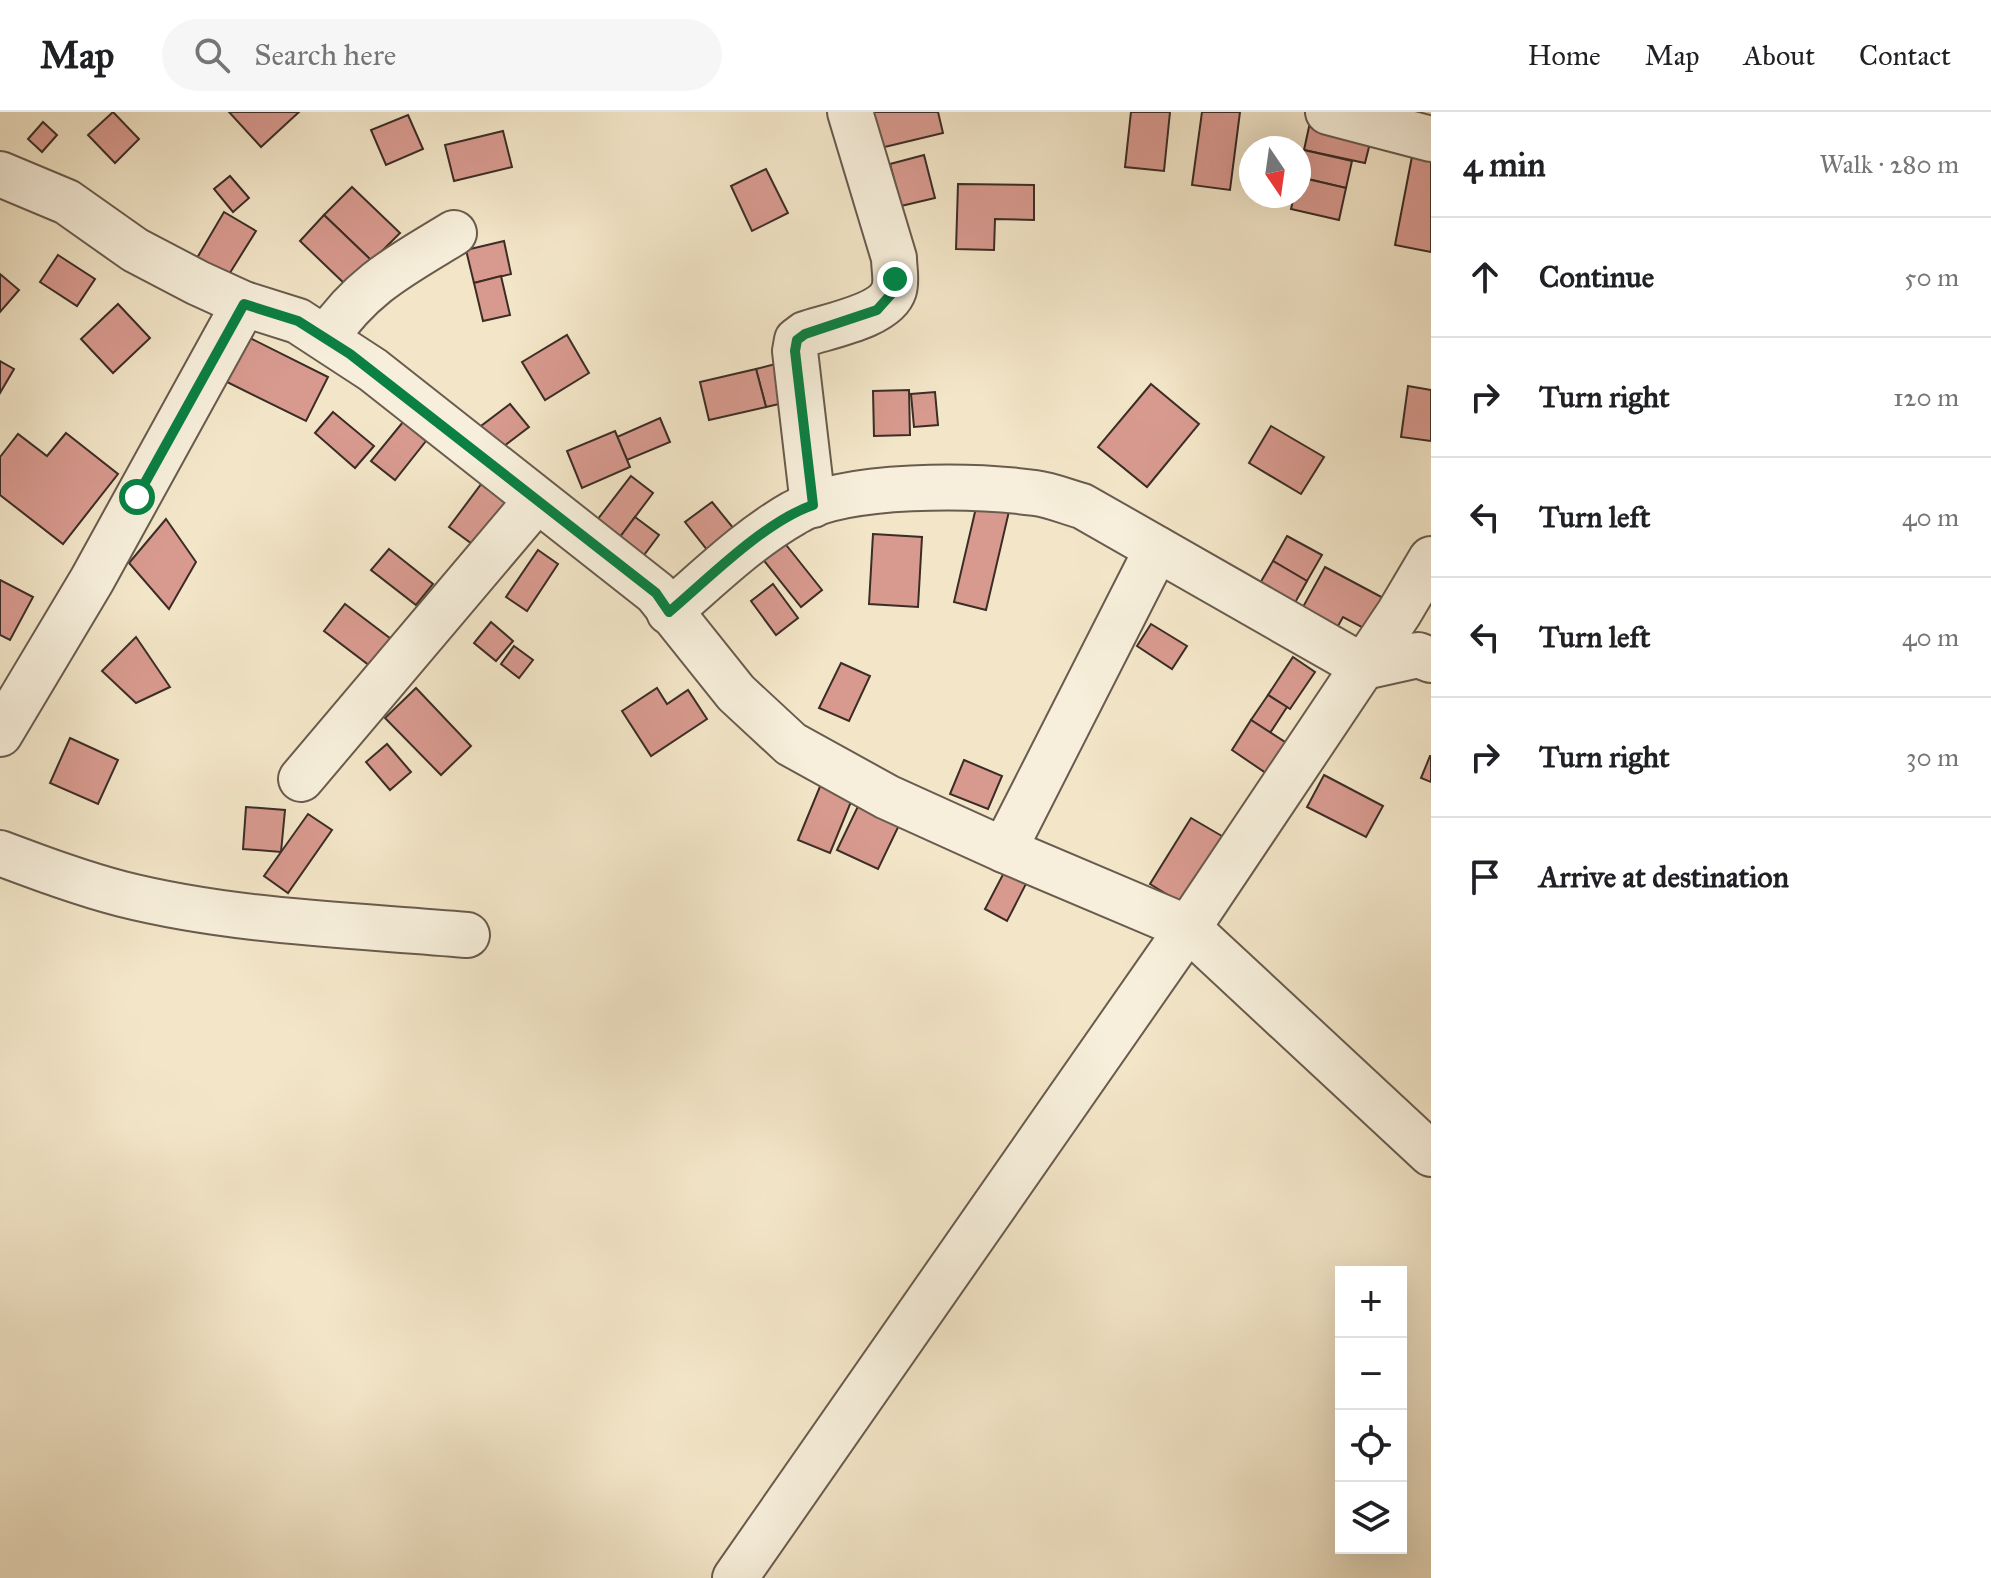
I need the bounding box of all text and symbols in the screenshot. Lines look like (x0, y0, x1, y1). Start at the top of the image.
search box (162, 19, 722, 91)
text: Map (40, 32, 114, 78)
icon: search (190, 33, 234, 77)
text: Search here (254, 37, 396, 73)
text: Home (1528, 38, 1601, 73)
text: Map (1645, 38, 1699, 73)
text: About (1743, 38, 1815, 73)
text: Contact (1859, 38, 1951, 73)
north arrow (1239, 136, 1311, 208)
text: 4 min (1463, 144, 1546, 185)
text: Walk · 280 m (1819, 148, 1959, 180)
icon: ahead (1463, 255, 1507, 299)
text: Continue (1539, 259, 1654, 295)
route end (877, 261, 913, 297)
text: 50 m (1904, 261, 1959, 293)
icon: right (1463, 375, 1507, 419)
text: Turn right (1539, 379, 1670, 415)
text: 120 m (1893, 381, 1959, 413)
route start (119, 479, 155, 515)
icon: left (1463, 495, 1507, 539)
text: Turn left (1539, 499, 1650, 535)
text: 40 m (1902, 501, 1959, 533)
icon: left (1463, 615, 1507, 659)
text: Turn left (1539, 619, 1650, 655)
text: 40 m (1902, 621, 1959, 653)
icon: right (1463, 735, 1507, 779)
text: Turn right (1539, 739, 1670, 775)
text: 30 m (1906, 741, 1959, 773)
icon: arrive (1463, 855, 1507, 899)
text: Arrive at destination (1539, 859, 1789, 895)
map controls (1335, 1266, 1407, 1554)
button: + (1335, 1266, 1407, 1338)
button: − (1335, 1338, 1407, 1410)
button: locate (1335, 1410, 1407, 1482)
button: layers (1335, 1482, 1407, 1554)

